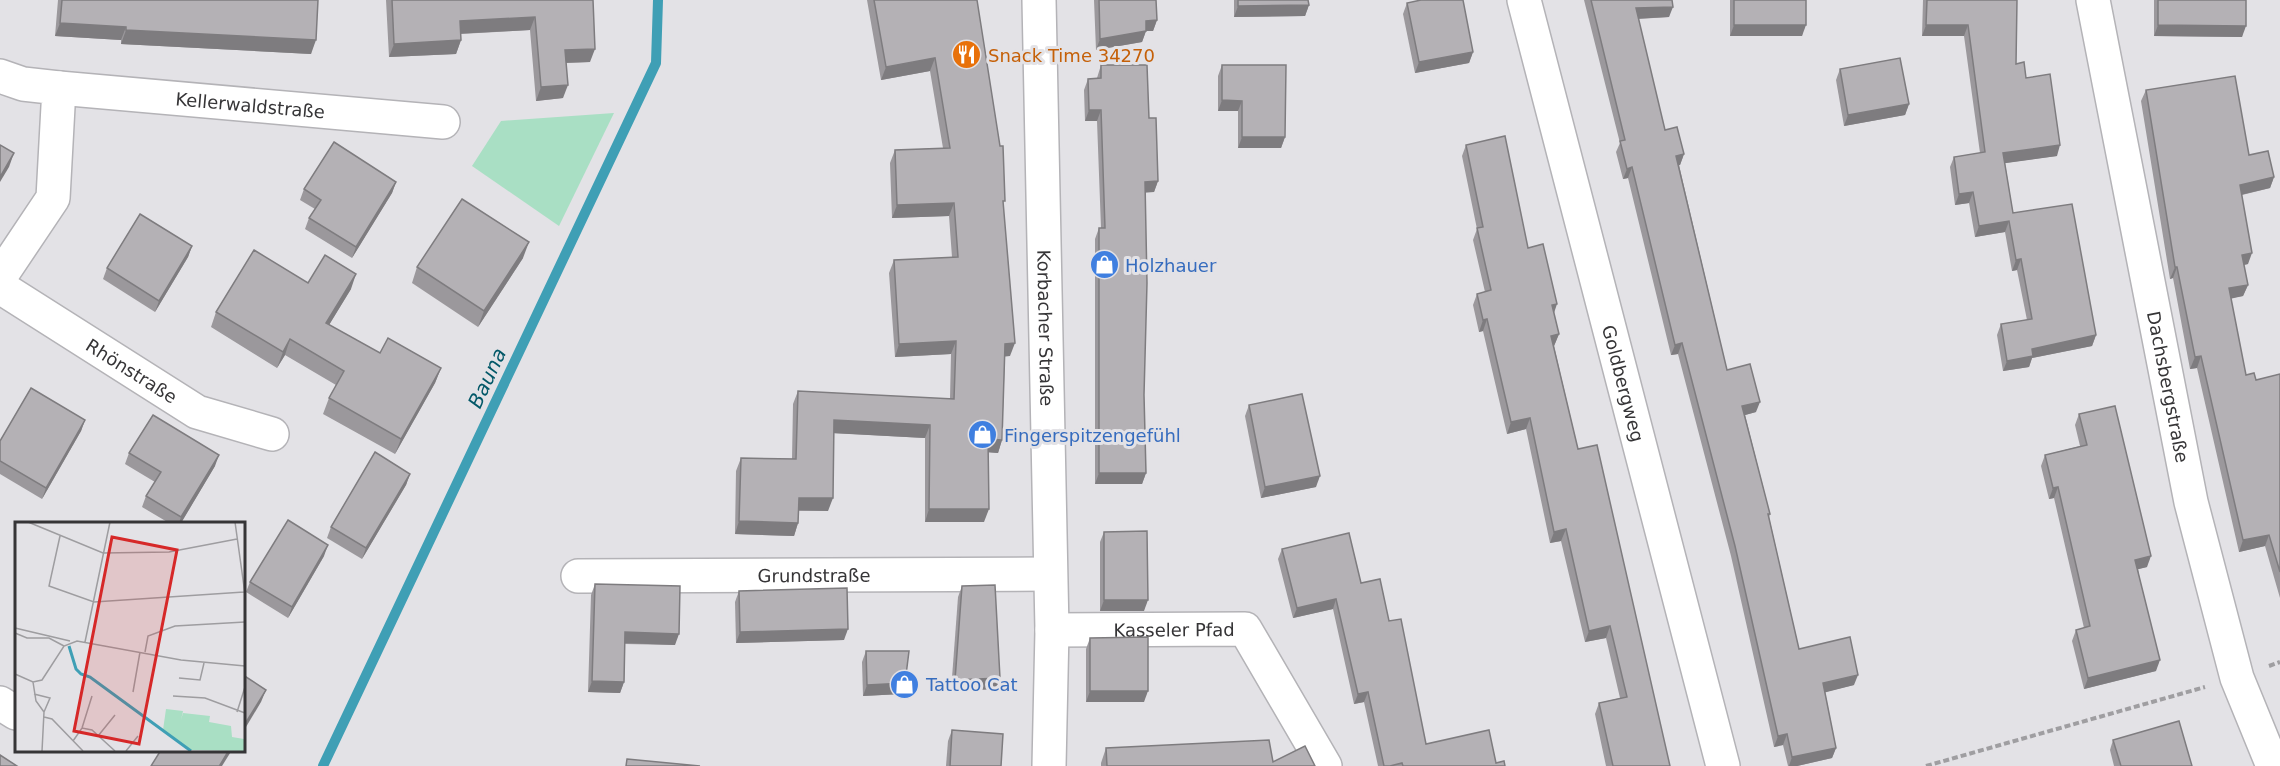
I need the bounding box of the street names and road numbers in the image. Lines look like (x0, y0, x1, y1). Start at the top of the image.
street label: Kellerwaldstraße (175, 88, 326, 122)
street label: Korbacher Straße (1034, 249, 1058, 406)
street label: Dachsbergstraße (2143, 309, 2194, 464)
street label: Goldbergweg (1598, 323, 1649, 444)
street label: Rhönstraße (82, 334, 181, 407)
street label: Grundstraße (757, 564, 871, 586)
street label: Kasseler Pfad (1113, 619, 1235, 640)

